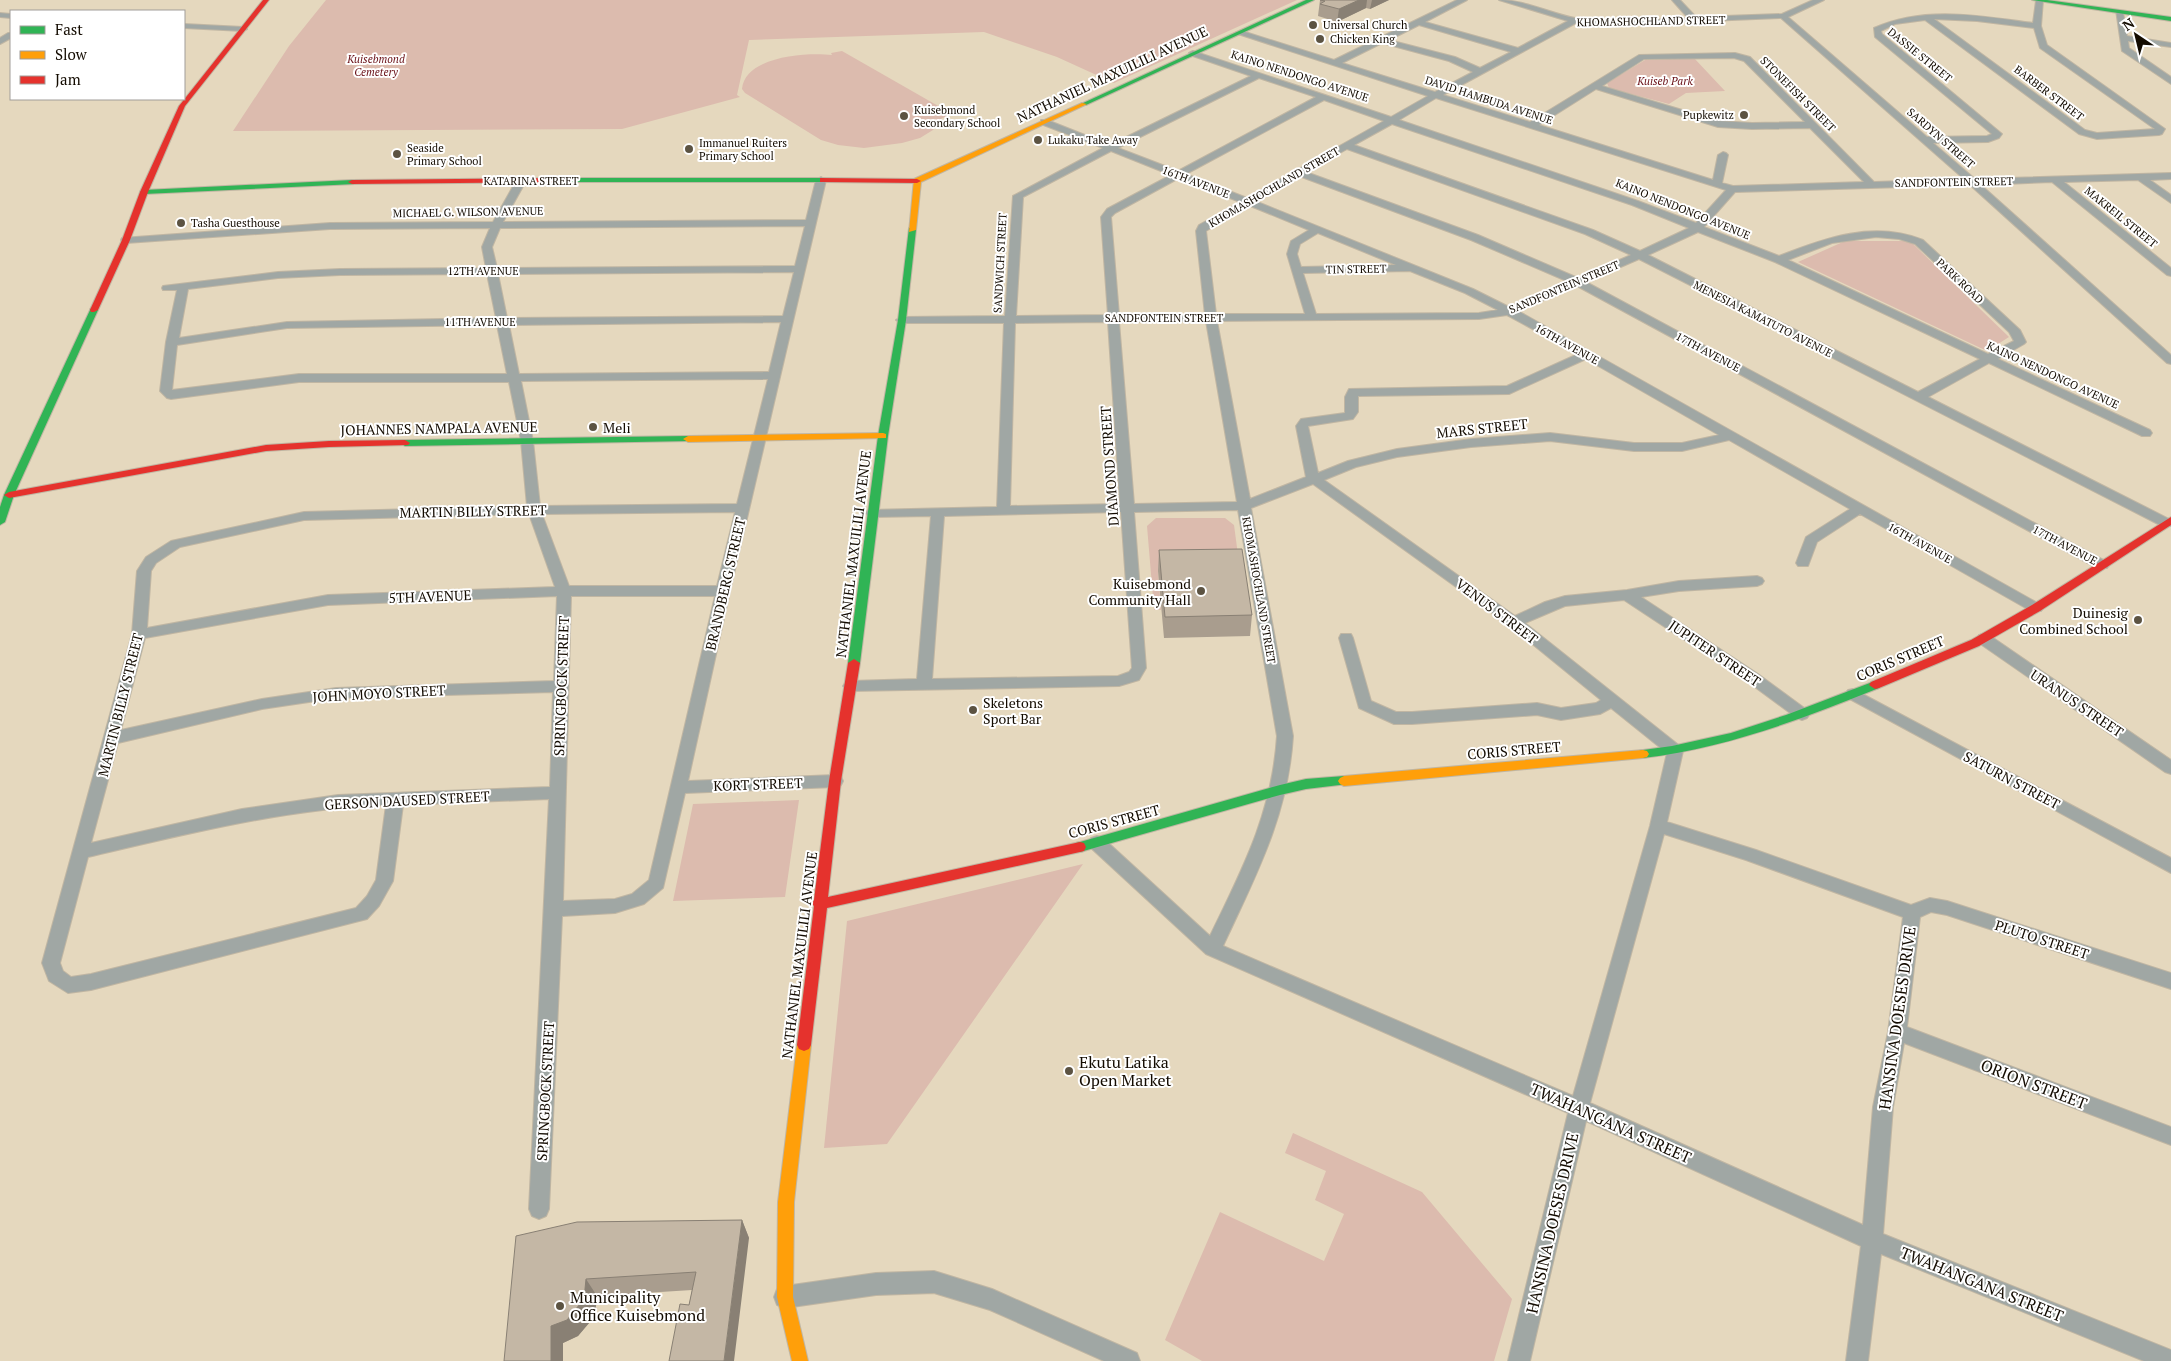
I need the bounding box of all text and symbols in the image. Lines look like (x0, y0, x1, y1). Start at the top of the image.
legend (10, 10, 185, 100)
north arrow (2111, 10, 2161, 60)
street label: KHOMASHOCHLAND STREET (1576, 13, 1726, 29)
text: N (2118, 13, 2138, 35)
place label: Universal Church (1323, 18, 1408, 32)
text: Fast (55, 19, 83, 39)
marker: Universal Church (1307, 19, 1319, 31)
street label: NATHANIEL MAXUILILI AVENUE (1013, 21, 1211, 127)
street label: DASSIE STREET (1885, 25, 1955, 85)
place label: Chicken King (1330, 32, 1395, 46)
marker: Chicken King (1314, 33, 1326, 45)
text: Slow (55, 44, 88, 64)
street label: KAINO NENDONGO AVENUE (1229, 47, 1371, 105)
park label: Kuisebmond Cemetery (346, 52, 405, 79)
street label: STONEFISH STREET (1757, 53, 1839, 135)
street label: BARBER STREET (2011, 62, 2087, 124)
text: Jam (55, 69, 81, 89)
street label: DAVID HAMBUDA AVENUE (1423, 73, 1555, 127)
park label: Kuiseb Park (1636, 74, 1693, 88)
place label: Kuisebmond Secondary School (914, 103, 1000, 130)
street label: SARDYN STREET (1904, 105, 1978, 171)
place label: Pupkewitz (1683, 108, 1734, 122)
marker: Pupkewitz (1738, 109, 1750, 121)
marker: Kuisebmond Secondary School (898, 110, 910, 122)
place label: Lukaku Take Away (1048, 133, 1138, 147)
marker: Lukaku Take Away (1032, 134, 1044, 146)
place label: Immanuel Ruiters Primary School (699, 136, 787, 163)
place label: Seaside Primary School (407, 141, 482, 168)
marker: Immanuel Ruiters Primary School (683, 143, 695, 155)
street label: KHOMASHOCHLAND STREET (1206, 144, 1342, 230)
marker: Seaside Primary School (391, 148, 403, 160)
street label: 16TH AVENUE (1160, 163, 1232, 201)
street label: KATARINA STREET (483, 174, 579, 188)
street label: SANDFONTEIN STREET (1895, 174, 2014, 190)
street label: KAINO NENDONGO AVENUE (1614, 176, 1752, 242)
street label: MAKREIL STREET (2082, 183, 2160, 251)
street label: MICHAEL G. WILSON AVENUE (392, 204, 544, 220)
street label: SANDWICH STREET (990, 212, 1010, 313)
place label: Tasha Guesthouse (191, 216, 280, 230)
marker: Tasha Guesthouse (175, 217, 187, 229)
street label: PARK ROAD (1933, 256, 1987, 307)
street label: SANDFONTEIN STREET (1507, 257, 1621, 317)
street label: TIN STREET (1326, 261, 1387, 277)
street label: 12TH AVENUE (447, 264, 519, 278)
street label: MENESIA KAMATUTO AVENUE (1691, 278, 1835, 360)
street label: SANDFONTEIN STREET (1105, 311, 1223, 325)
street label: 11TH AVENUE (444, 315, 516, 329)
street label: 16TH AVENUE (1532, 321, 1602, 367)
street label: 17TH AVENUE (1673, 329, 1743, 375)
street label: KAINO NENDONGO AVENUE (1985, 338, 2121, 412)
street label: DIAMOND STREET (1095, 405, 1123, 527)
street label: MARS STREET (1435, 414, 1529, 442)
street label: JOHANNES NAMPALA AVENUE (340, 417, 538, 439)
place label: Meli (603, 418, 631, 437)
marker: Meli (587, 421, 599, 433)
street label: NATHANIEL MAXUILILI AVENUE (831, 449, 875, 659)
street label: MARTIN BILLY STREET (399, 500, 547, 522)
street label: BRANDBERG STREET (700, 515, 750, 652)
street label: KHOMASHOCHLAND STREET (1239, 515, 1279, 665)
street label: 16TH AVENUE (1885, 520, 1955, 566)
street label: 17TH AVENUE (2030, 522, 2100, 568)
place label: Kuisebmond Community Hall (1089, 574, 1191, 609)
street label: VENUS STREET (1452, 574, 1542, 648)
street label: 5TH AVENUE (388, 585, 472, 607)
marker: Kuisebmond Community Hall (1195, 585, 1207, 597)
place label: Duinesig Combined School (2019, 603, 2129, 638)
marker: Duinesig Combined School (2132, 614, 2144, 626)
street label: SPRINGBOCK STREET (549, 615, 573, 756)
street label: JUPITER STREET (1665, 615, 1765, 691)
street label: MARTIN BILLY STREET (93, 631, 147, 779)
street label: CORIS STREET (1853, 631, 1947, 685)
street label: URANUS STREET (2027, 665, 2128, 741)
street label: JOHN MOYO STREET (312, 680, 446, 706)
place label: Skeletons Sport Bar (983, 693, 1043, 728)
marker: Skeletons Sport Bar (967, 704, 979, 716)
street label: CORIS STREET (1466, 736, 1562, 764)
street label: SATURN STREET (1960, 747, 2064, 814)
street label: KORT STREET (713, 773, 803, 795)
street label: GERSON DAUSED STREET (324, 786, 490, 814)
street label: CORIS STREET (1066, 800, 1162, 842)
street label: NATHANIEL MAXUILILI AVENUE (777, 850, 821, 1060)
street label: PLUTO STREET (1993, 915, 2092, 963)
street label: HANSINA DOESES DRIVE (1873, 925, 1921, 1111)
street label: SPRINGBOCK STREET (532, 1020, 558, 1161)
place label: Ekutu Latika Open Market (1079, 1051, 1172, 1091)
street label: ORION STREET (1978, 1054, 2090, 1114)
marker: Ekutu Latika Open Market (1063, 1065, 1075, 1077)
street label: TWAHANGANA STREET (1527, 1078, 1695, 1168)
street label: HANSINA DOESES DRIVE (1520, 1130, 1584, 1316)
street label: TWAHANGANA STREET (1897, 1241, 2067, 1327)
place label: Municipality Office Kuisebmond (570, 1286, 705, 1326)
marker: Municipality Office Kuisebmond (554, 1300, 566, 1312)

